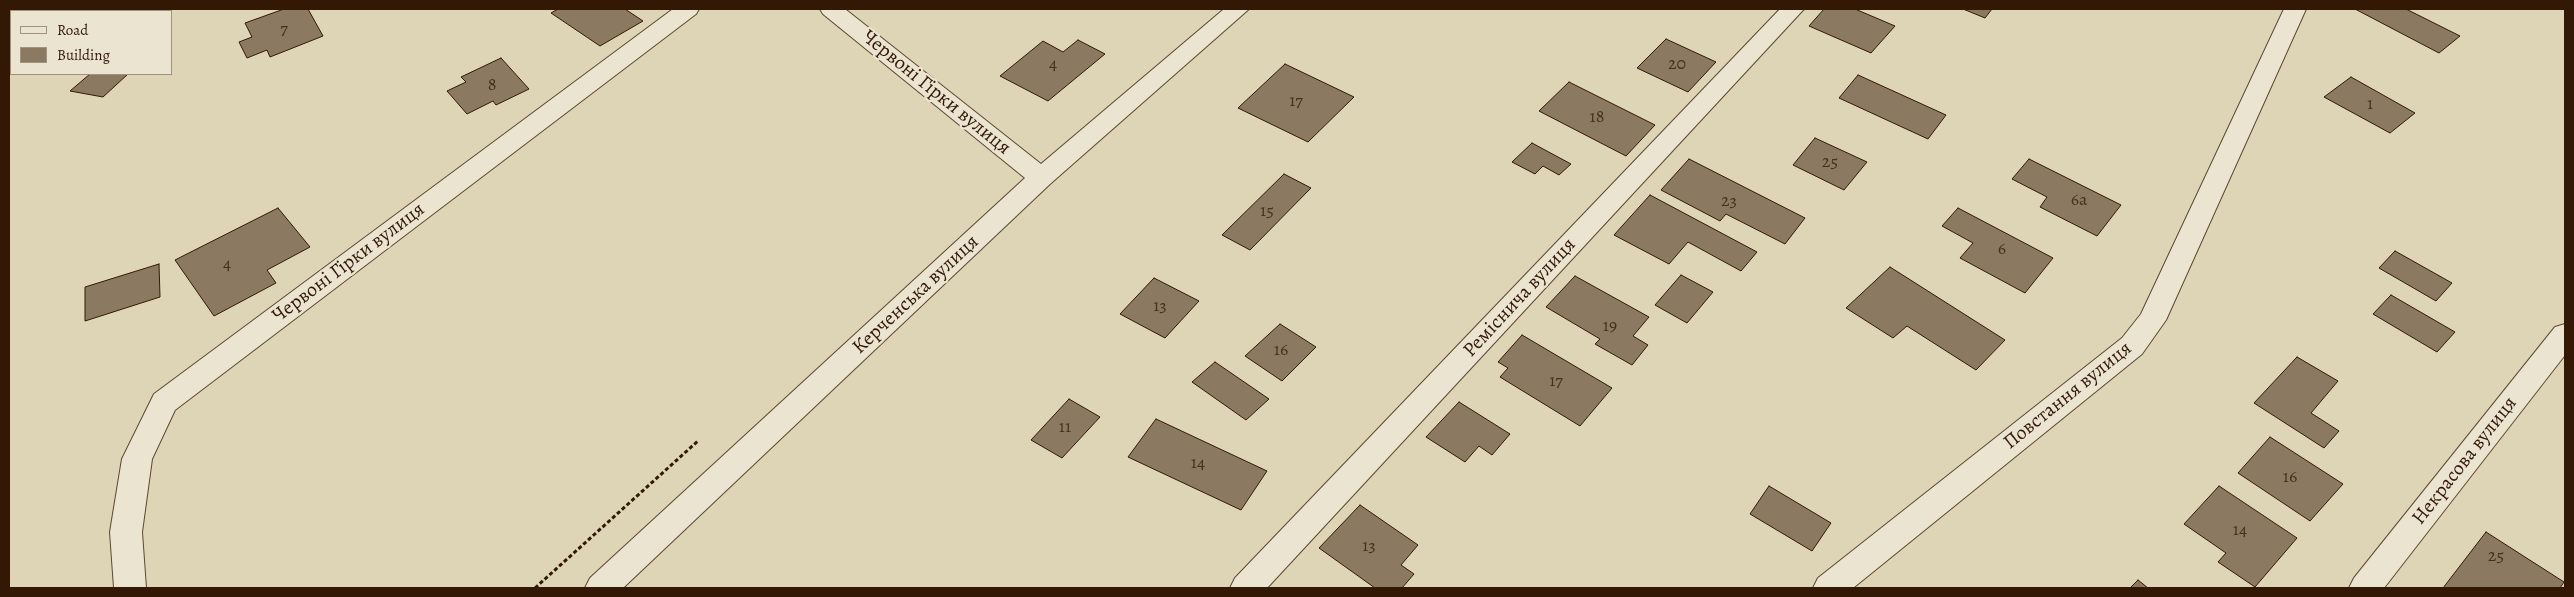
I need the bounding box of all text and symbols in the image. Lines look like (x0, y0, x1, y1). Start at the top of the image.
legend (10, 10, 172, 75)
house number: 7 (280, 19, 288, 41)
text: Road (57, 20, 88, 40)
street label: Червоні Гірки вулиця (857, 26, 1015, 160)
text: Building (57, 45, 110, 65)
house number: 4 (1049, 54, 1057, 76)
house number: 20 (1668, 54, 1686, 76)
house number: 8 (488, 75, 496, 97)
house number: 17 (1289, 91, 1303, 113)
house number: 1 (2367, 94, 2373, 116)
house number: 18 (1590, 107, 1604, 129)
house number: 25 (1822, 152, 1838, 174)
house number: 6а (2071, 190, 2087, 212)
house number: 23 (1721, 191, 1737, 213)
street label: Червоні Гірки вулиця (268, 198, 430, 328)
house number: 15 (1260, 201, 1274, 223)
street label: Керченська вулиця (848, 230, 984, 360)
street label: Реміснича вулиця (1459, 233, 1581, 363)
house number: 6 (1998, 239, 2006, 261)
house number: 4 (223, 254, 231, 276)
house number: 13 (1153, 296, 1167, 318)
house number: 19 (1603, 316, 1617, 338)
street label: Повстання вулиця (1999, 337, 2137, 455)
house number: 16 (1274, 340, 1288, 362)
house number: 17 (1549, 371, 1563, 393)
street label: Некрасова вулиця (2407, 392, 2523, 530)
house number: 11 (1059, 417, 1071, 439)
house number: 14 (1191, 453, 1205, 475)
house number: 16 (2283, 467, 2297, 489)
house number: 14 (2233, 520, 2247, 542)
house number: 13 (1362, 536, 1376, 558)
house number: 25 (2488, 546, 2504, 568)

